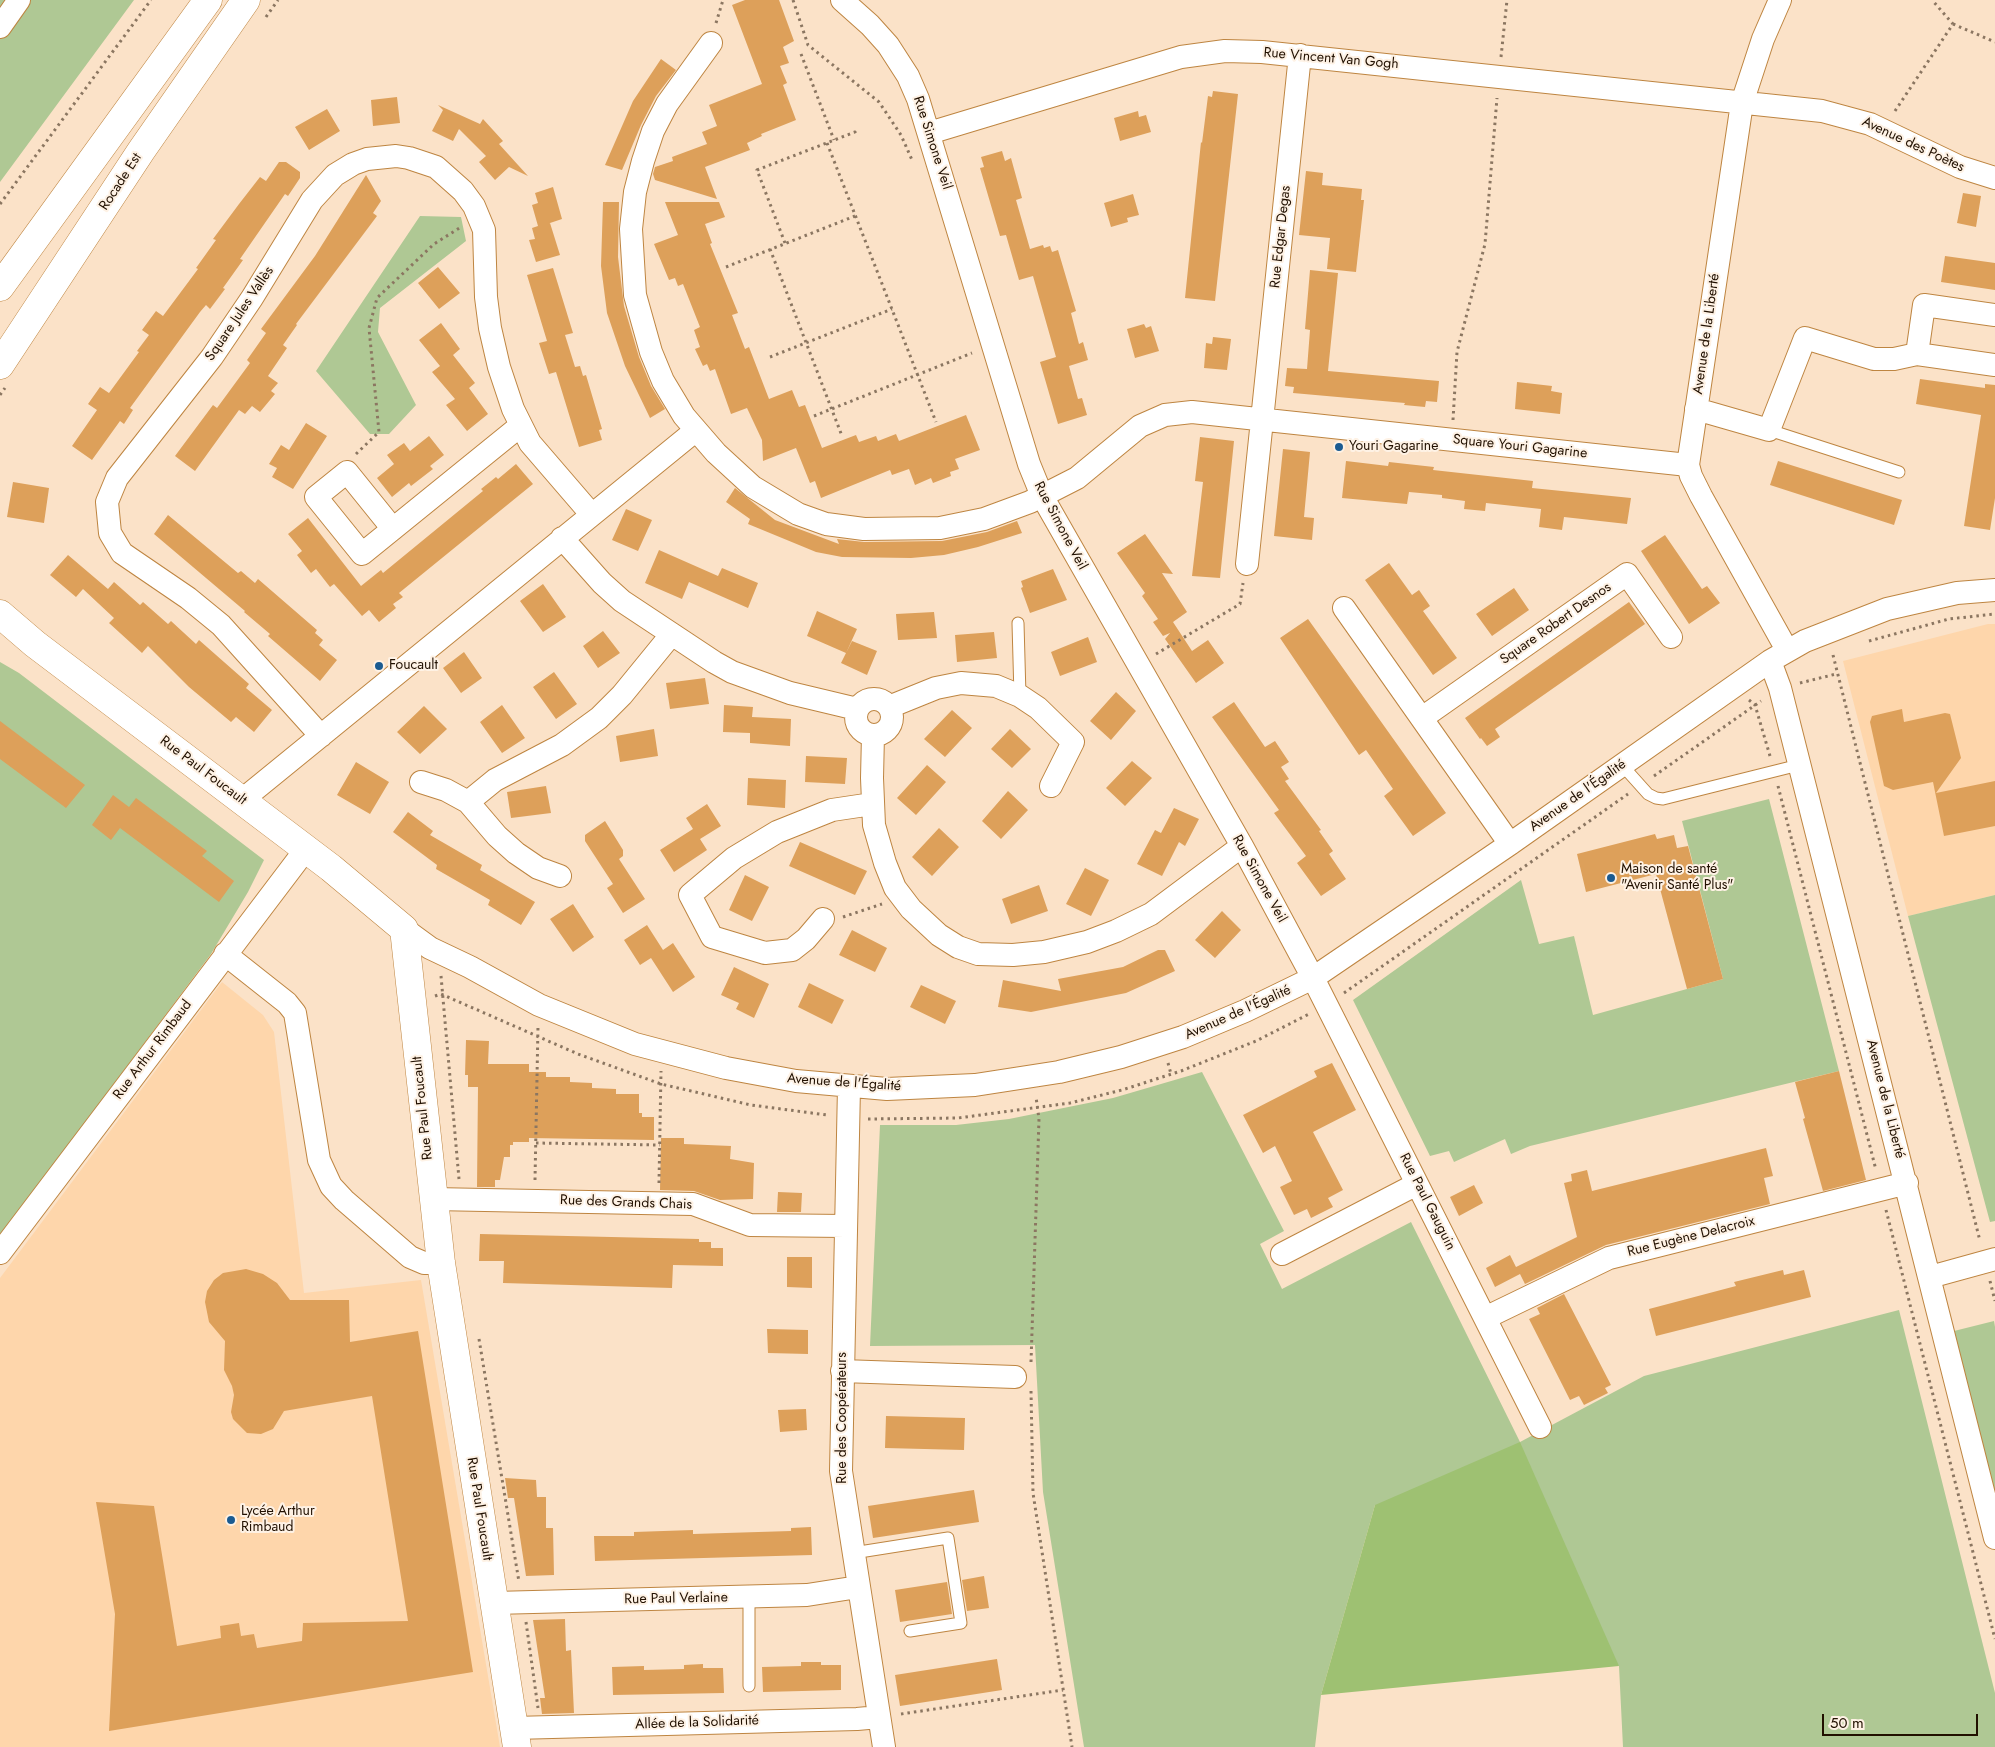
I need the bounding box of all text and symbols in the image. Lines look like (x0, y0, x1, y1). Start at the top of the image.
street label: Rue Vincent Van Gogh (1263, 45, 1399, 73)
street label: Rue Simone Veil (909, 94, 955, 192)
street label: Avenue des Poètes (1859, 114, 1967, 176)
street label: Rocade Est (96, 150, 146, 214)
street label: Rue Edgar Degas (1267, 185, 1295, 289)
street label: Square Jules Vallès (202, 263, 278, 365)
street label: Avenue de la Liberté (1690, 272, 1724, 396)
street label: Square Youri Gagarine (1452, 432, 1588, 462)
place label: Youri Gagarine (1349, 439, 1438, 455)
marker: Youri Gagarine (1333, 441, 1345, 453)
street label: Rue Simone Veil (1030, 479, 1090, 573)
street label: Square Robert Desnos (1497, 579, 1615, 669)
place label: Foucault (389, 658, 438, 674)
marker: Foucault (373, 660, 385, 672)
street label: Rue Paul Foucault (156, 733, 250, 809)
street label: Avenue de l'Égalité (1526, 756, 1630, 836)
street label: Rue Simone Veil (1228, 832, 1290, 926)
place label: Maison de santé "Avenir Santé Plus" (1621, 862, 1734, 894)
marker: Maison de santé "Avenir Santé Plus" (1605, 872, 1617, 884)
street label: Avenue de l'Égalité (1182, 982, 1294, 1044)
street label: Rue Arthur Rimbaud (110, 997, 196, 1103)
street label: Avenue de la Liberté (1862, 1038, 1908, 1160)
street label: Rue Paul Foucault (409, 1055, 437, 1161)
street label: Avenue de l'Égalité (786, 1071, 902, 1095)
street label: Rue Paul Gauguin (1395, 1151, 1459, 1253)
street label: Rue des Grands Chais (560, 1192, 692, 1214)
street label: Rue Eugène Delacroix (1626, 1213, 1756, 1261)
street label: Rue des Coopérateurs (835, 1352, 851, 1484)
street label: Rue Paul Foucault (463, 1456, 495, 1562)
place label: Lycée Arthur Rimbaud (241, 1504, 315, 1536)
marker: Lycée Arthur Rimbaud (225, 1514, 237, 1526)
street label: Rue Paul Verlaine (624, 1590, 728, 1608)
scale bar (1825, 1704, 1981, 1736)
street label: Allée de la Solidarité (635, 1712, 759, 1734)
text: 50 m (1830, 1712, 1864, 1734)

